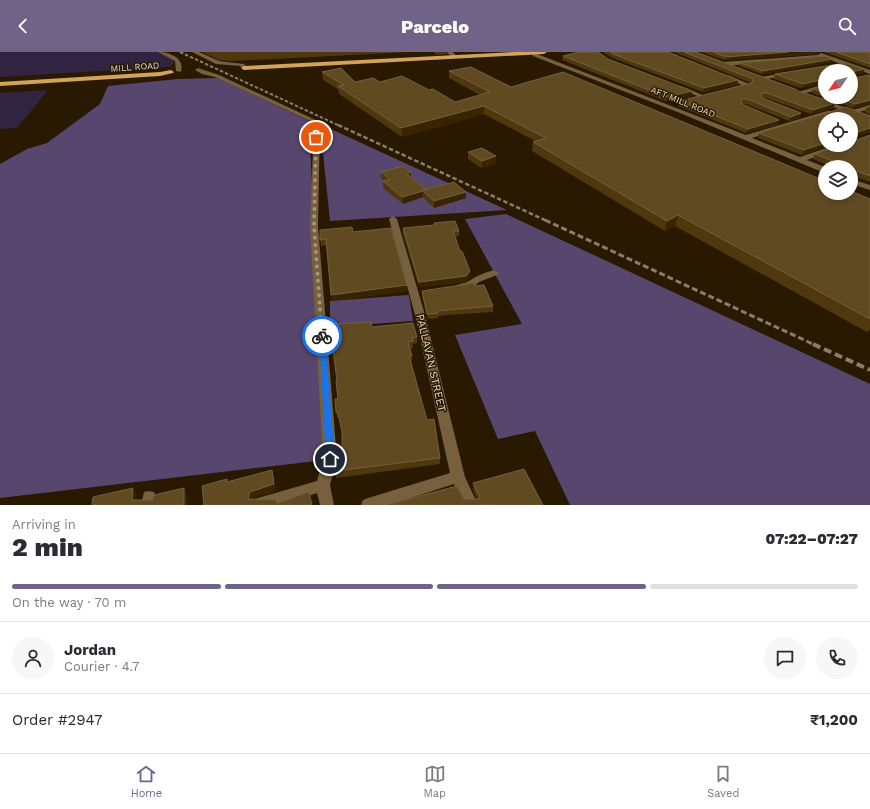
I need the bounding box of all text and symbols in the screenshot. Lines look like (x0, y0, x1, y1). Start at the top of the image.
icon: back (12, 15, 34, 37)
icon: search (836, 15, 858, 37)
text: Parcelo (401, 16, 469, 37)
street label: MILL ROAD (110, 60, 160, 74)
north arrow (818, 64, 858, 104)
map controls (818, 64, 858, 200)
street label: AFT MILL ROAD (649, 85, 717, 119)
button: locate (818, 112, 858, 152)
pin (299, 120, 333, 154)
icon: bag (305, 126, 327, 148)
button: layers (818, 160, 858, 200)
street label: PALLAVAN STREET (413, 313, 449, 414)
courier (302, 316, 342, 356)
icon: bike (311, 325, 333, 347)
pin (313, 442, 347, 476)
icon: home (319, 448, 341, 470)
text: Arriving in (12, 517, 76, 532)
text: 07:22–07:27 (766, 530, 858, 548)
text: 2 min (12, 532, 83, 562)
text: On the way · 70 m (12, 595, 126, 610)
button: person (12, 637, 54, 679)
button: chat (764, 637, 806, 679)
button: phone (816, 637, 858, 679)
text: Jordan (64, 641, 116, 659)
text: Courier · 4.7 (64, 659, 139, 674)
text: Order #2947 (12, 711, 102, 729)
text: ₹1,200 (810, 711, 858, 729)
tab: Home (131, 763, 162, 800)
tab: Map (424, 763, 446, 800)
tab: Saved (707, 763, 739, 800)

